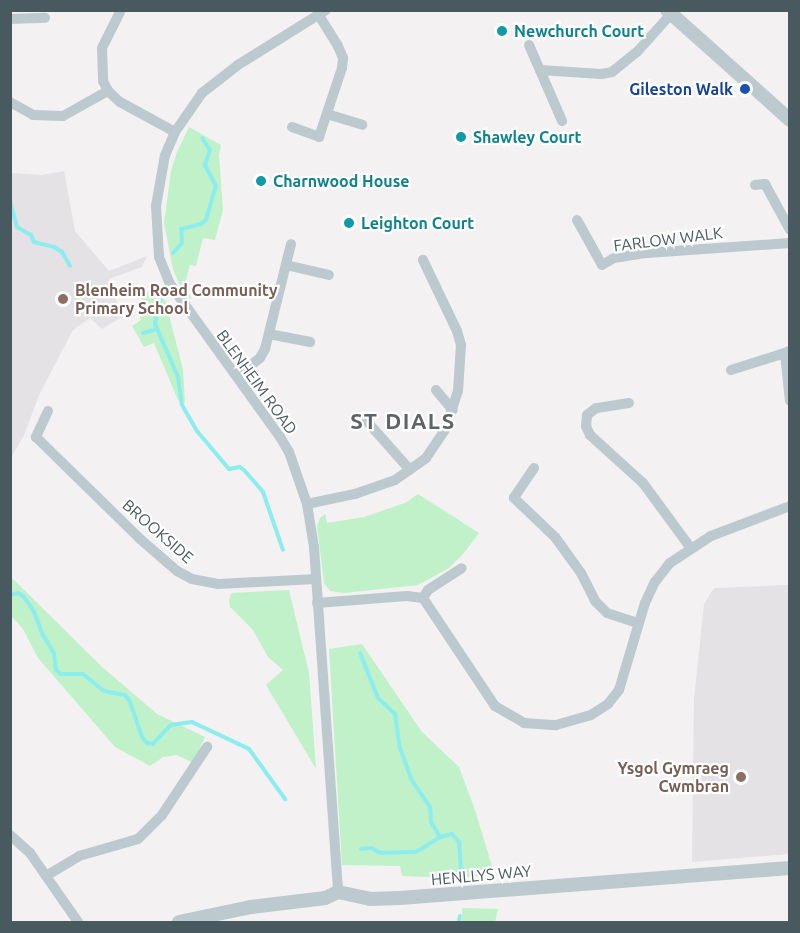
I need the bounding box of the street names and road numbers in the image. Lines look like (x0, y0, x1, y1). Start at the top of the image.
street label: FARLOW WALK (612, 223, 724, 255)
street label: BLENHEIM ROAD (213, 326, 301, 438)
street label: BROOKSIDE (119, 495, 197, 567)
street label: HENLLYS WAY (430, 861, 532, 889)

